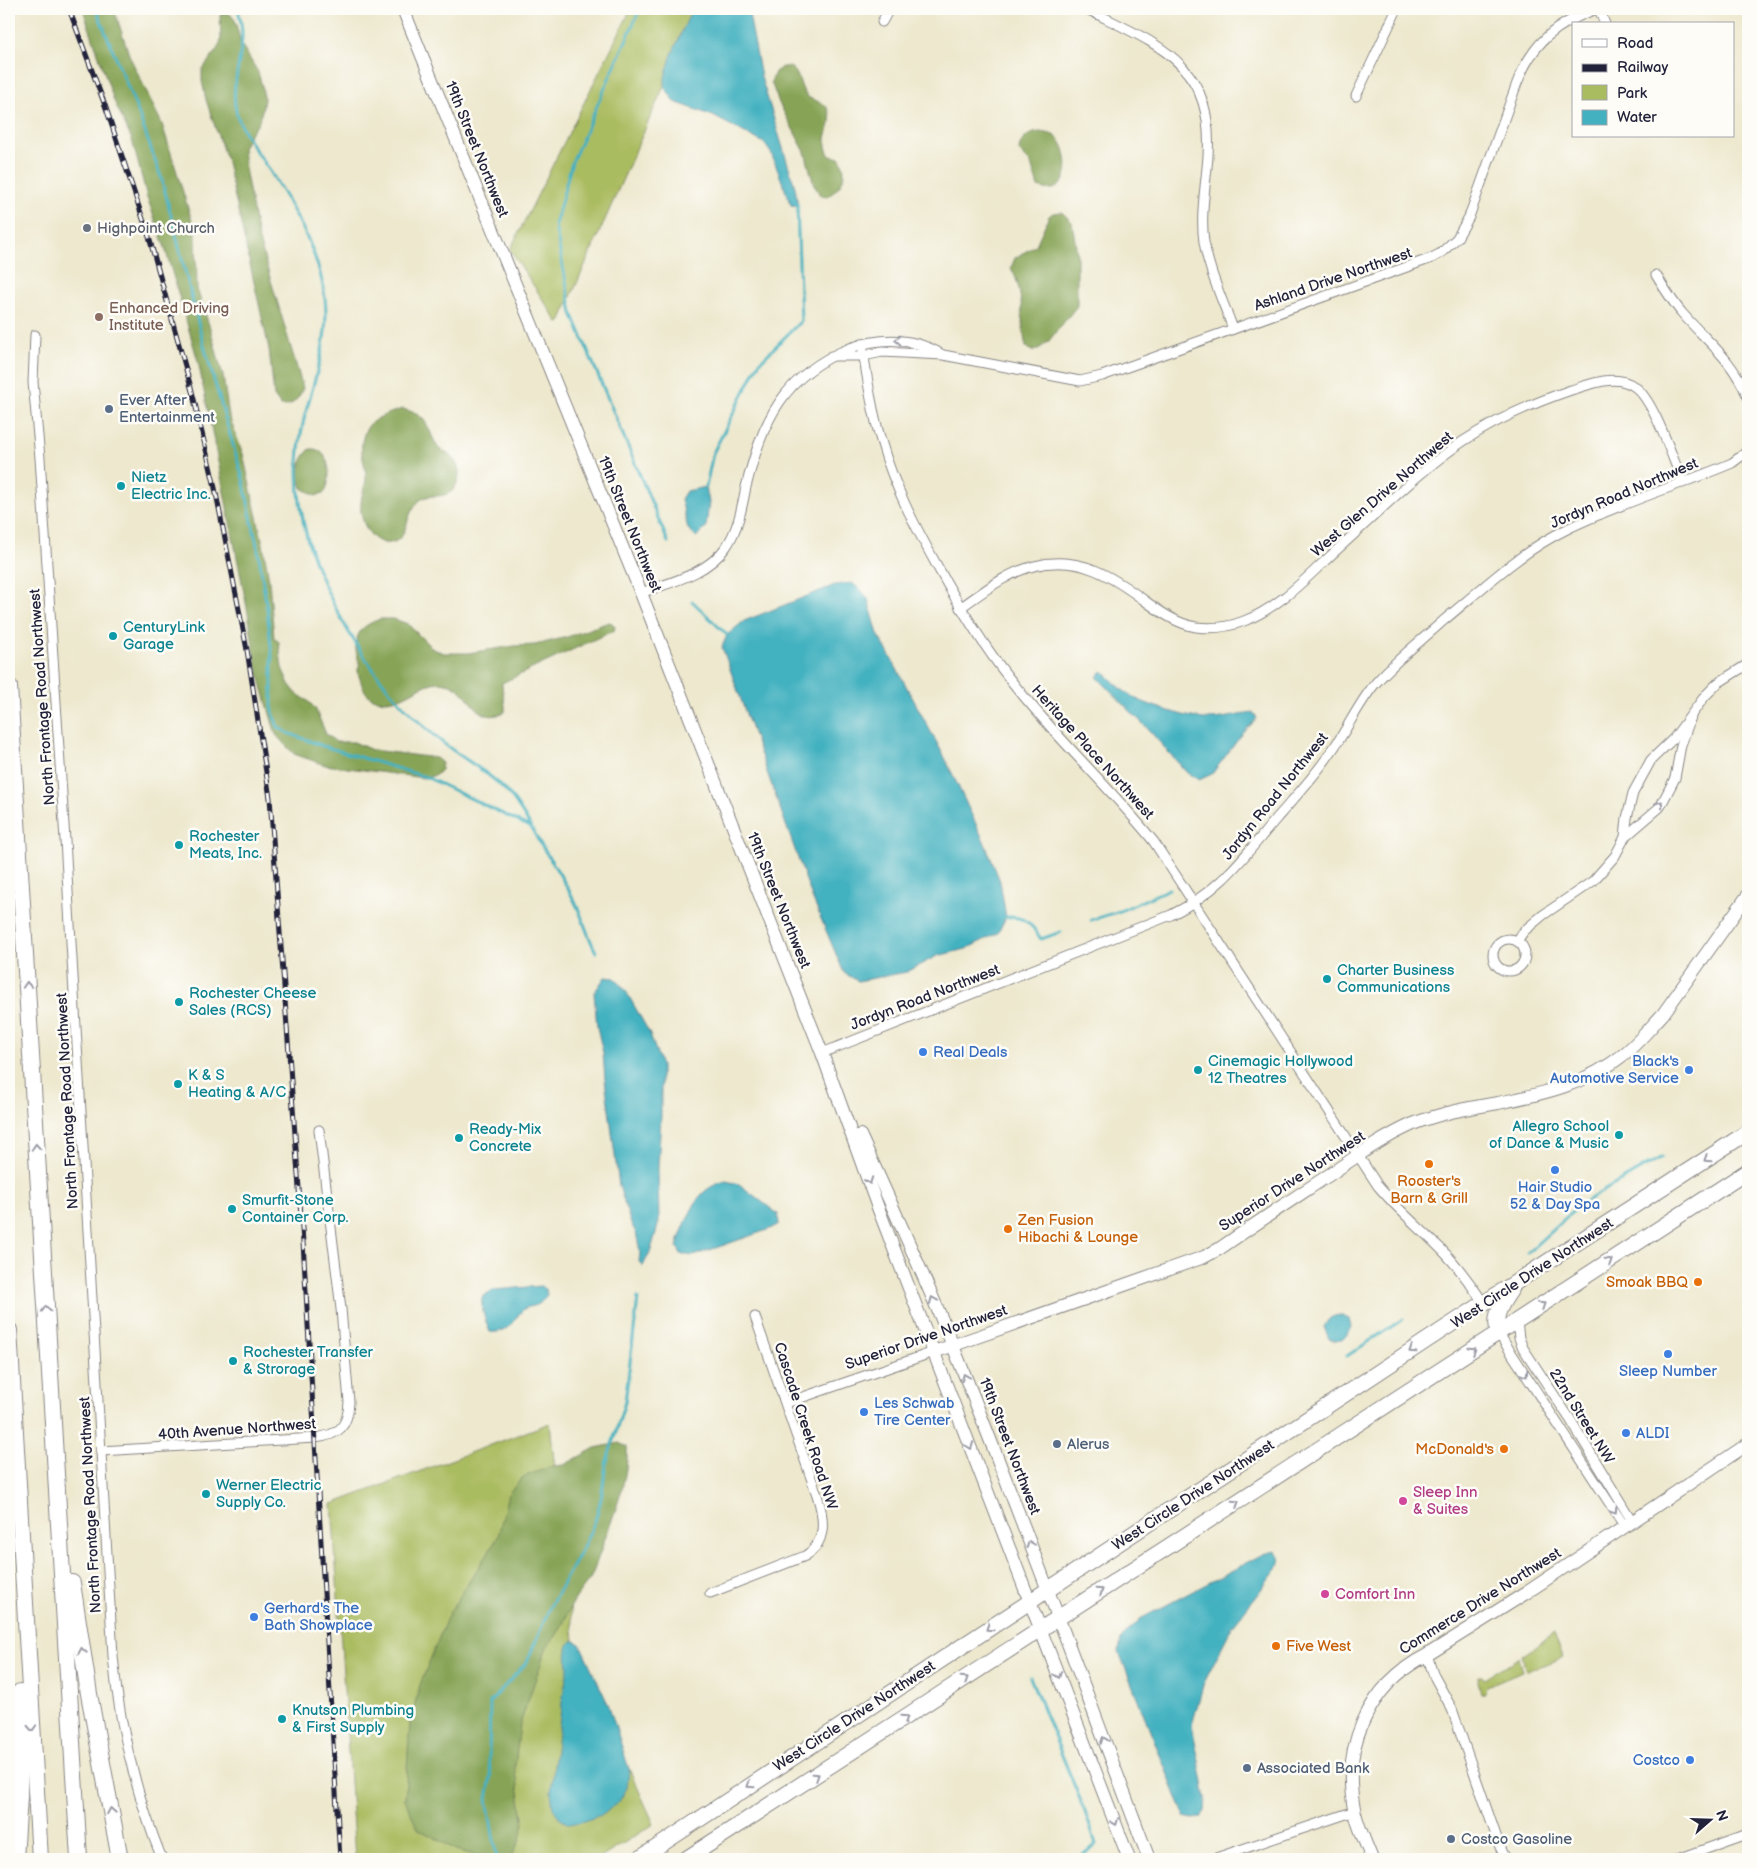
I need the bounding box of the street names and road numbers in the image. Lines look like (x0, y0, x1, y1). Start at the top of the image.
street label: 19th Street Northwest (440, 78, 513, 221)
street label: Ashland Drive Northwest (1252, 243, 1415, 315)
street label: West Glen Drive Northwest (1307, 427, 1458, 561)
street label: 19th Street Northwest (593, 453, 666, 596)
street label: Jordyn Road Northwest (1548, 454, 1701, 533)
street label: North Frontage Road Northwest (25, 588, 60, 806)
street label: Heritage Place Northwest (1027, 681, 1158, 824)
street label: Jordyn Road Northwest (1218, 728, 1333, 864)
street label: 19th Street Northwest (742, 829, 815, 972)
street label: Jordyn Road Northwest (848, 960, 1003, 1035)
street label: North Frontage Road Northwest (52, 992, 83, 1210)
street label: Superior Drive Northwest (1216, 1127, 1369, 1236)
street label: West Circle Drive Northwest (1448, 1214, 1617, 1333)
street label: Superior Drive Northwest (843, 1301, 1010, 1374)
street label: Cascade Creek Road NW (769, 1340, 842, 1513)
street label: 22nd Street NW (1545, 1365, 1619, 1468)
street label: 19th Street Northwest (975, 1375, 1045, 1518)
street label: North Frontage Road Northwest (75, 1396, 106, 1614)
street label: 40th Avenue Northwest (157, 1414, 317, 1444)
street label: West Circle Drive Northwest (1109, 1436, 1278, 1555)
street label: Commerce Drive Northwest (1396, 1544, 1565, 1659)
street label: West Circle Drive Northwest (770, 1657, 939, 1776)

